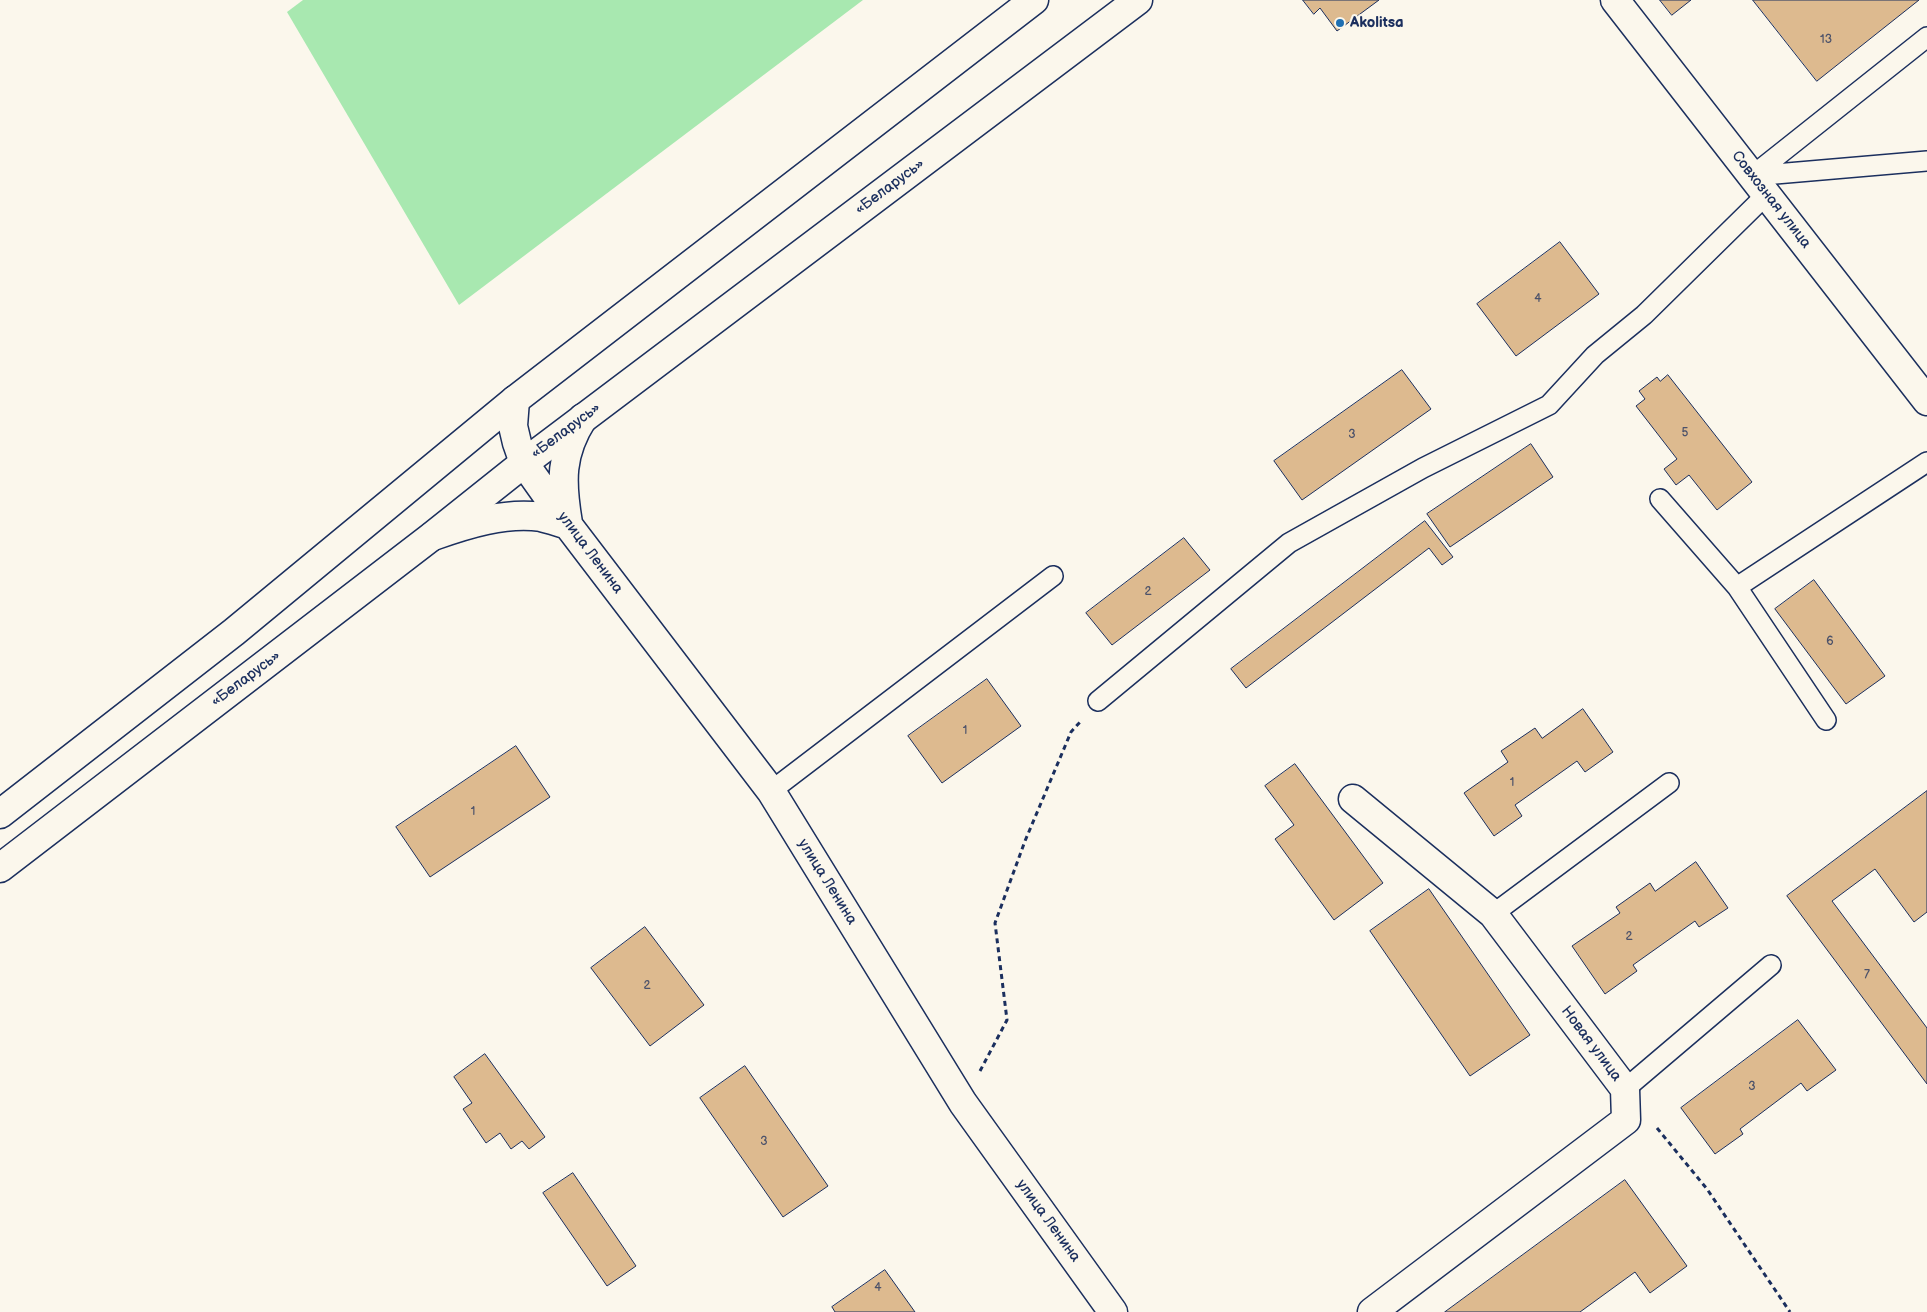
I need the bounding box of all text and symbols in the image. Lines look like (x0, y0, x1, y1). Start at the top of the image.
place label: Akolitsa (1350, 14, 1404, 32)
marker: Akolitsa (1334, 17, 1346, 29)
house number: 13 (1820, 33, 1832, 47)
street label: Совхозная улица (1727, 148, 1815, 252)
street label: «Беларусь» (852, 155, 928, 219)
house number: 4 (1534, 292, 1542, 306)
street label: «Беларусь» (528, 399, 604, 463)
house number: 5 (1682, 426, 1688, 440)
house number: 3 (1348, 428, 1356, 442)
street label: улица Ленина (553, 509, 627, 597)
house number: 2 (1144, 585, 1152, 599)
house number: 6 (1826, 635, 1834, 649)
street label: «Беларусь» (208, 647, 284, 711)
house number: 1 (963, 724, 967, 738)
house number: 1 (1510, 776, 1514, 790)
house number: 1 (471, 805, 475, 819)
street label: улица Ленина (793, 836, 861, 928)
house number: 2 (1625, 930, 1633, 944)
house number: 7 (1864, 968, 1870, 982)
house number: 2 (643, 979, 651, 993)
street label: Новая улица (1557, 1003, 1625, 1085)
house number: 3 (1748, 1080, 1756, 1094)
house number: 3 (760, 1135, 768, 1149)
street label: улица Ленина (1012, 1176, 1084, 1266)
house number: 4 (874, 1281, 882, 1295)

